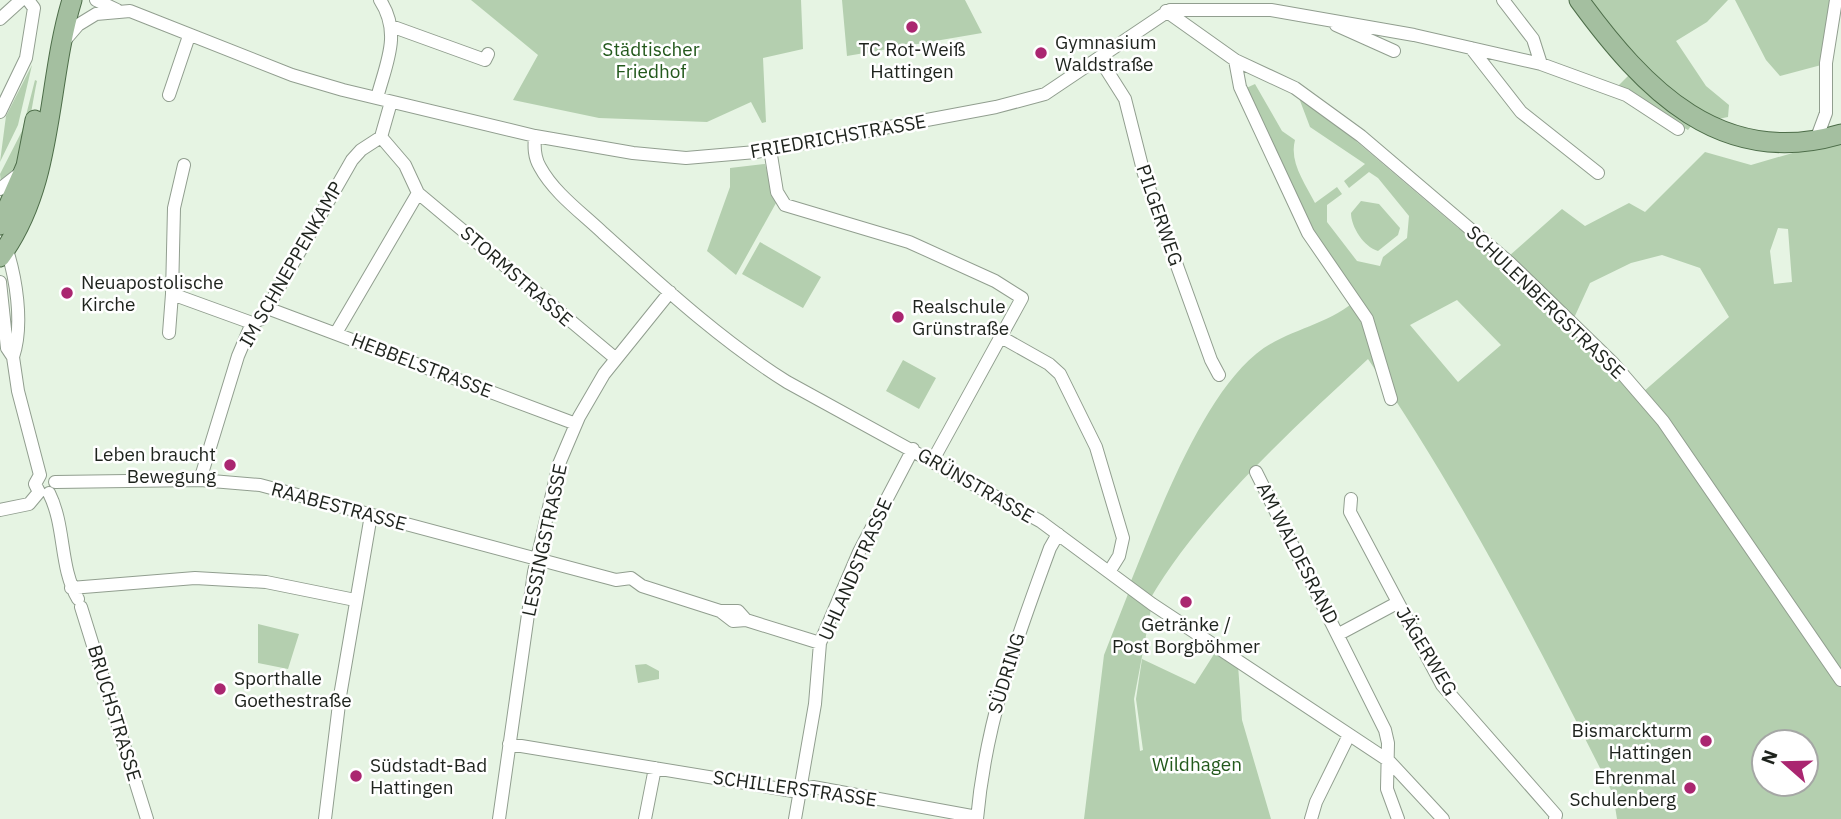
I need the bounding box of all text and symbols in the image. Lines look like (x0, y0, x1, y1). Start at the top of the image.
marker: TC Rot-Weiß Hattingen (904, 19, 920, 35)
place label: Gymnasium Waldstraße (1055, 30, 1157, 76)
park label: Städtischer Friedhof (602, 37, 700, 83)
place label: TC Rot-Weiß Hattingen (859, 37, 965, 83)
marker: Gymnasium Waldstraße (1033, 45, 1049, 61)
street label: FRIEDRICHSTRASSE (748, 109, 928, 163)
street label: PILGERWEG (1131, 161, 1189, 269)
street label: IM SCHNEPPENKAMP (234, 177, 348, 351)
street label: SCHULENBERGSTRASSE (1462, 220, 1630, 384)
street label: STORMSTRASSE (456, 221, 578, 331)
place label: Neuapostolische Kirche (81, 270, 224, 316)
marker: Neuapostolische Kirche (59, 285, 75, 301)
place label: Realschule Grünstraße (912, 294, 1009, 340)
marker: Realschule Grünstraße (890, 309, 906, 325)
street label: HEBBELSTRASSE (348, 327, 496, 403)
place label: Leben braucht Bewegung (94, 442, 216, 488)
street label: GRÜNSTRASSE (914, 442, 1038, 528)
marker: Leben braucht Bewegung (222, 457, 238, 473)
street label: LESSINGSTRASSE (516, 461, 572, 619)
street label: RAABESTRASSE (269, 476, 409, 536)
street label: AM WALDESRAND (1252, 478, 1344, 628)
street label: UHLANDSTRASSE (813, 494, 897, 644)
marker: Getränke / Post Borgböhmer (1178, 594, 1194, 610)
street label: JÄGERWEG (1391, 602, 1463, 700)
place label: Getränke / Post Borgböhmer (1112, 612, 1260, 658)
street label: SÜDRING (982, 630, 1030, 716)
street label: BRUCHSTRASSE (83, 642, 147, 784)
place label: Sporthalle Goethestraße (234, 666, 352, 712)
marker: Sporthalle Goethestraße (212, 681, 228, 697)
place label: Bismarckturm Hattingen (1572, 718, 1692, 764)
north arrow (1750, 728, 1820, 798)
marker: Bismarckturm Hattingen (1698, 733, 1714, 749)
text: N (1755, 747, 1783, 768)
park label: Wildhagen (1152, 752, 1242, 776)
place label: Südstadt-Bad Hattingen (370, 753, 487, 799)
street label: SCHILLERSTRASSE (712, 765, 878, 811)
place label: Ehrenmal Schulenberg (1569, 765, 1676, 811)
marker: Südstadt-Bad Hattingen (348, 768, 364, 784)
marker: Ehrenmal Schulenberg (1682, 780, 1698, 796)

